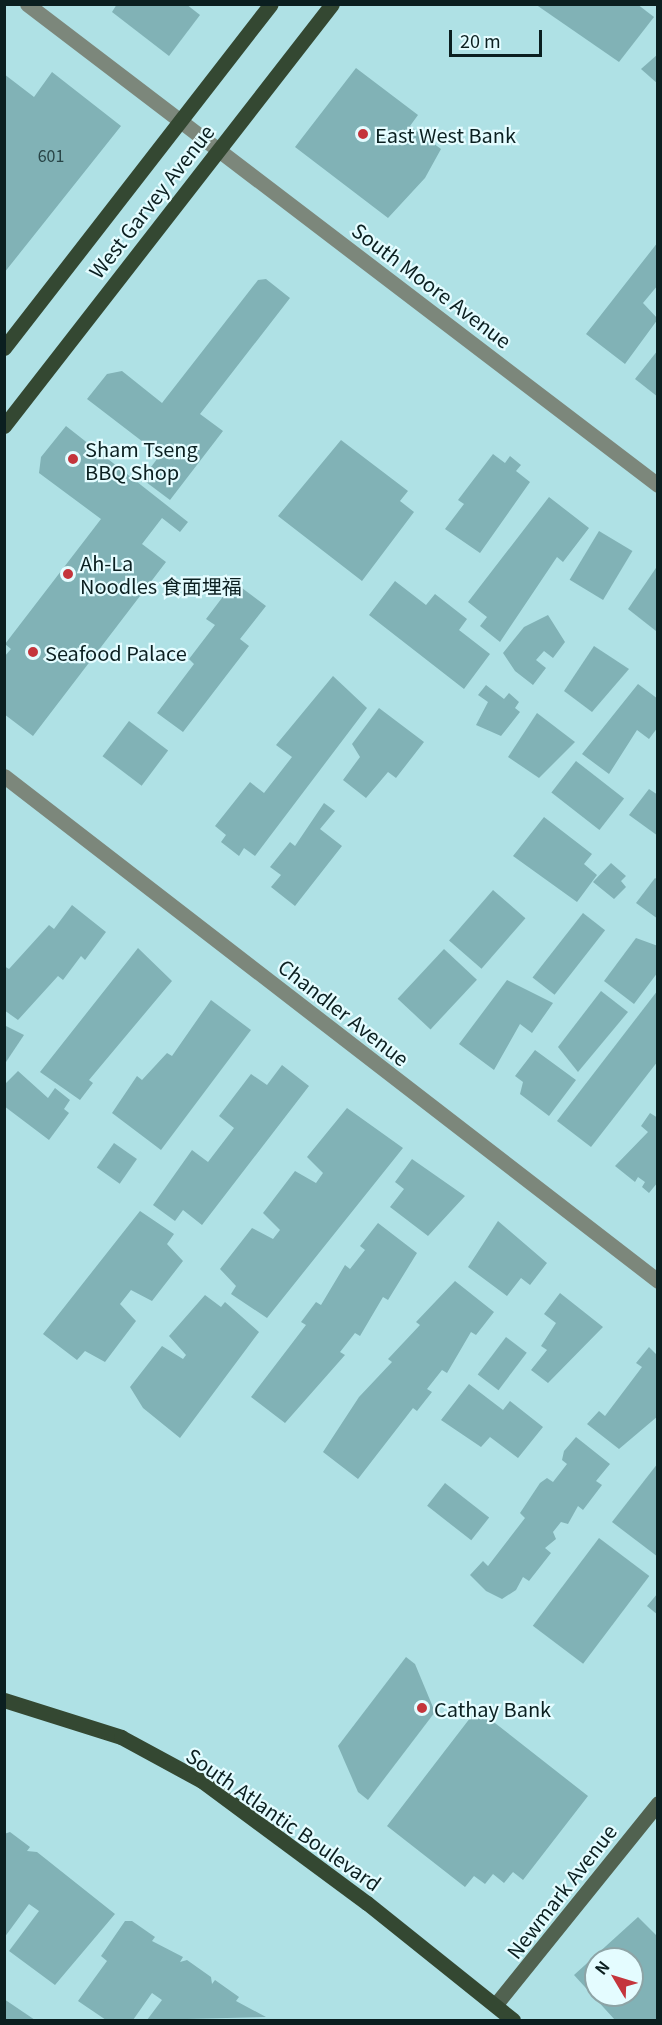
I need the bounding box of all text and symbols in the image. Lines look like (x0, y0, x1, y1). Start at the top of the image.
scale bar (452, 18, 545, 56)
text: 20 m (460, 27, 501, 53)
street label: West Garvey Avenue (84, 120, 218, 282)
place label: East West Bank (375, 122, 516, 146)
marker: East West Bank (356, 127, 370, 141)
house number: 601 (38, 145, 64, 165)
street label: South Moore Avenue (348, 217, 516, 353)
place label: Sham Tseng BBQ Shop (85, 436, 198, 483)
marker: Sham Tseng BBQ Shop (66, 452, 80, 466)
place label: Ah-La Noodles 食面埋福 (80, 550, 242, 597)
marker: Ah-La Noodles 食面埋福 (61, 567, 75, 581)
place label: Seafood Palace (45, 640, 187, 664)
marker: Seafood Palace (26, 645, 40, 659)
street label: Chandler Avenue (274, 954, 414, 1070)
place label: Cathay Bank (434, 1696, 551, 1720)
marker: Cathay Bank (415, 1701, 429, 1715)
street label: South Atlantic Boulevard (182, 1743, 386, 1895)
street label: Newmark Avenue (501, 1819, 621, 1963)
north arrow (584, 1947, 644, 2007)
text: N (588, 1955, 615, 1979)

